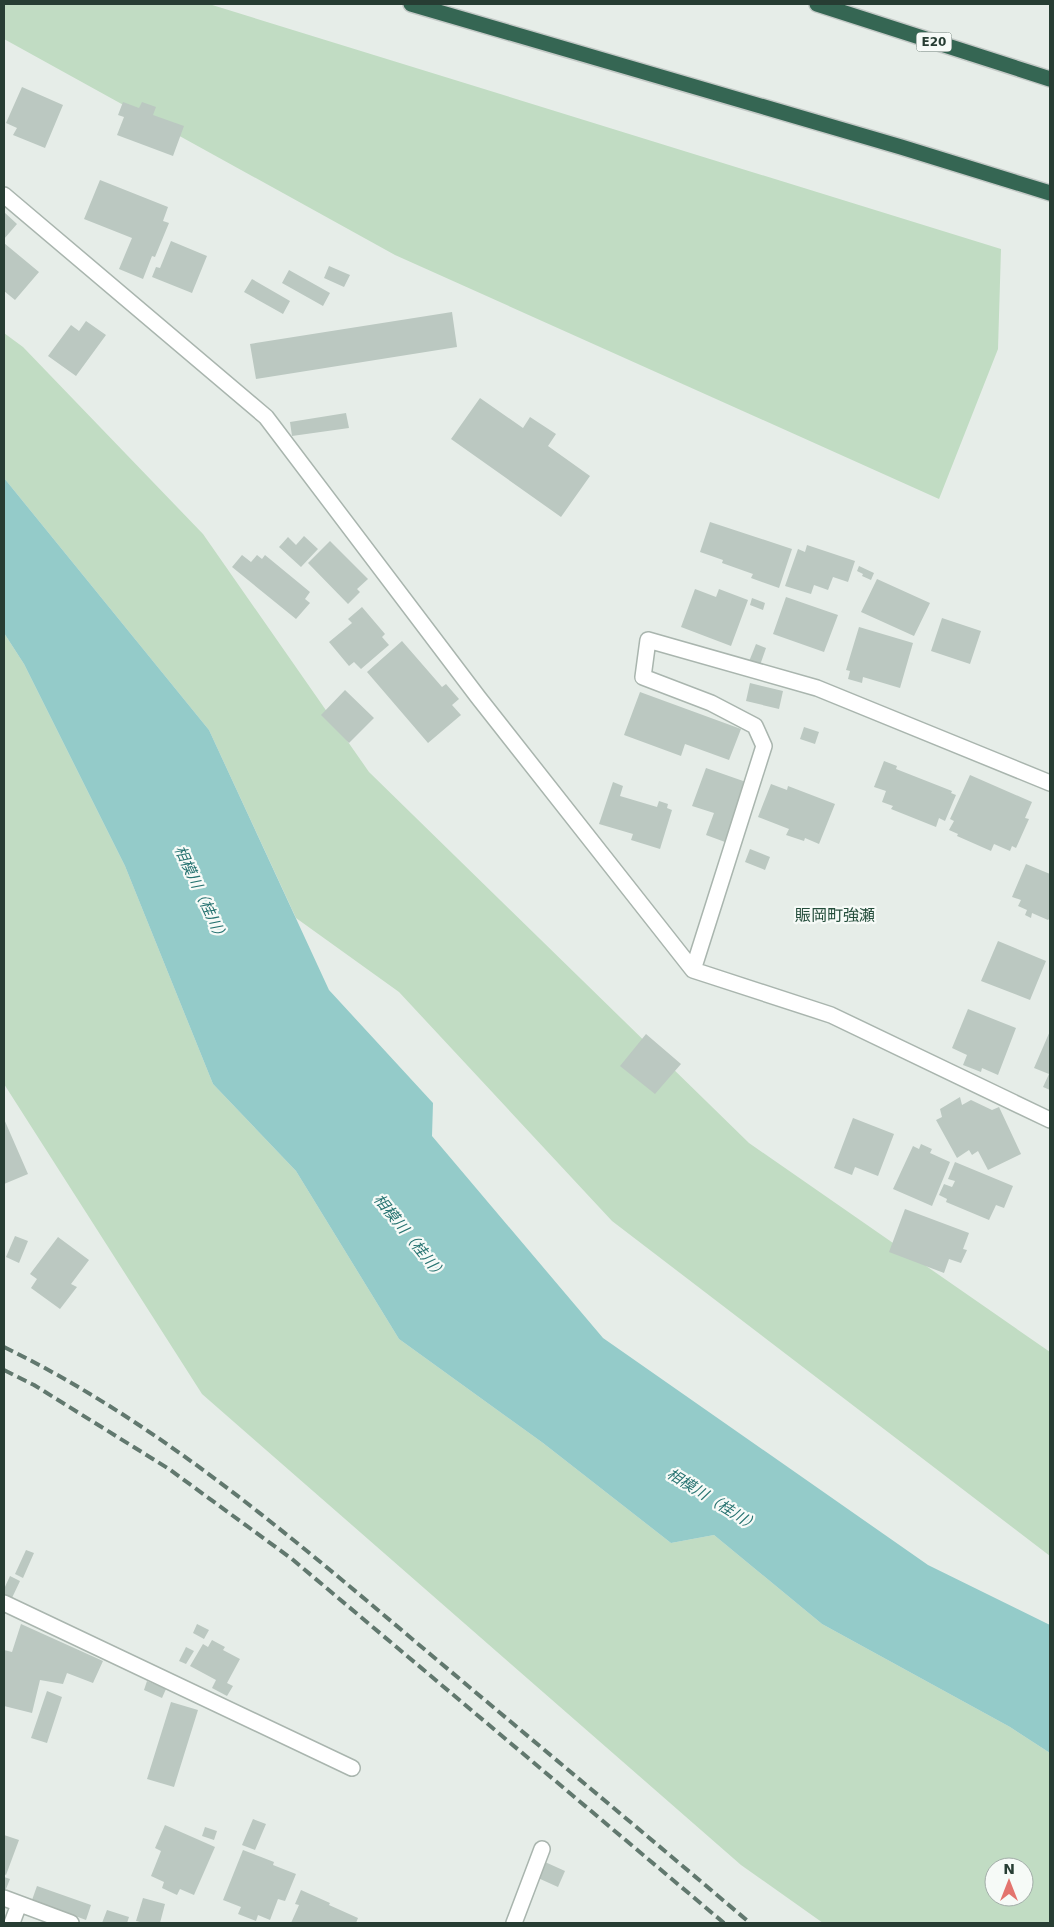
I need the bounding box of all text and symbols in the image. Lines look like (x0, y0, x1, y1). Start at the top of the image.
road number: E20 (916, 32, 952, 52)
water label: 相模川（桂川） (171, 843, 231, 945)
district label: 賑岡町強瀬 (795, 906, 875, 925)
water label: 相模川（桂川） (370, 1191, 450, 1283)
water label: 相模川（桂川） (664, 1465, 762, 1535)
north arrow (984, 1857, 1034, 1907)
text: N (1003, 1861, 1015, 1877)

